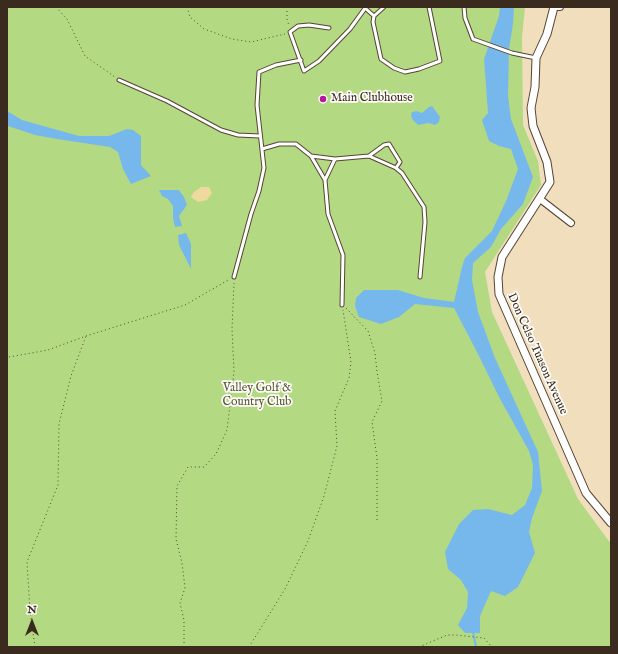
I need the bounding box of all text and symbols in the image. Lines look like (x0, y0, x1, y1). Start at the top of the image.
place label: Main Clubhouse (331, 92, 413, 106)
marker: Main Clubhouse (318, 94, 328, 104)
street label: Don Celso Tuason Avenue (504, 291, 570, 417)
park label: Valley Golf & Country Club (222, 382, 292, 410)
north arrow (12, 602, 52, 642)
text: N (27, 603, 37, 617)

